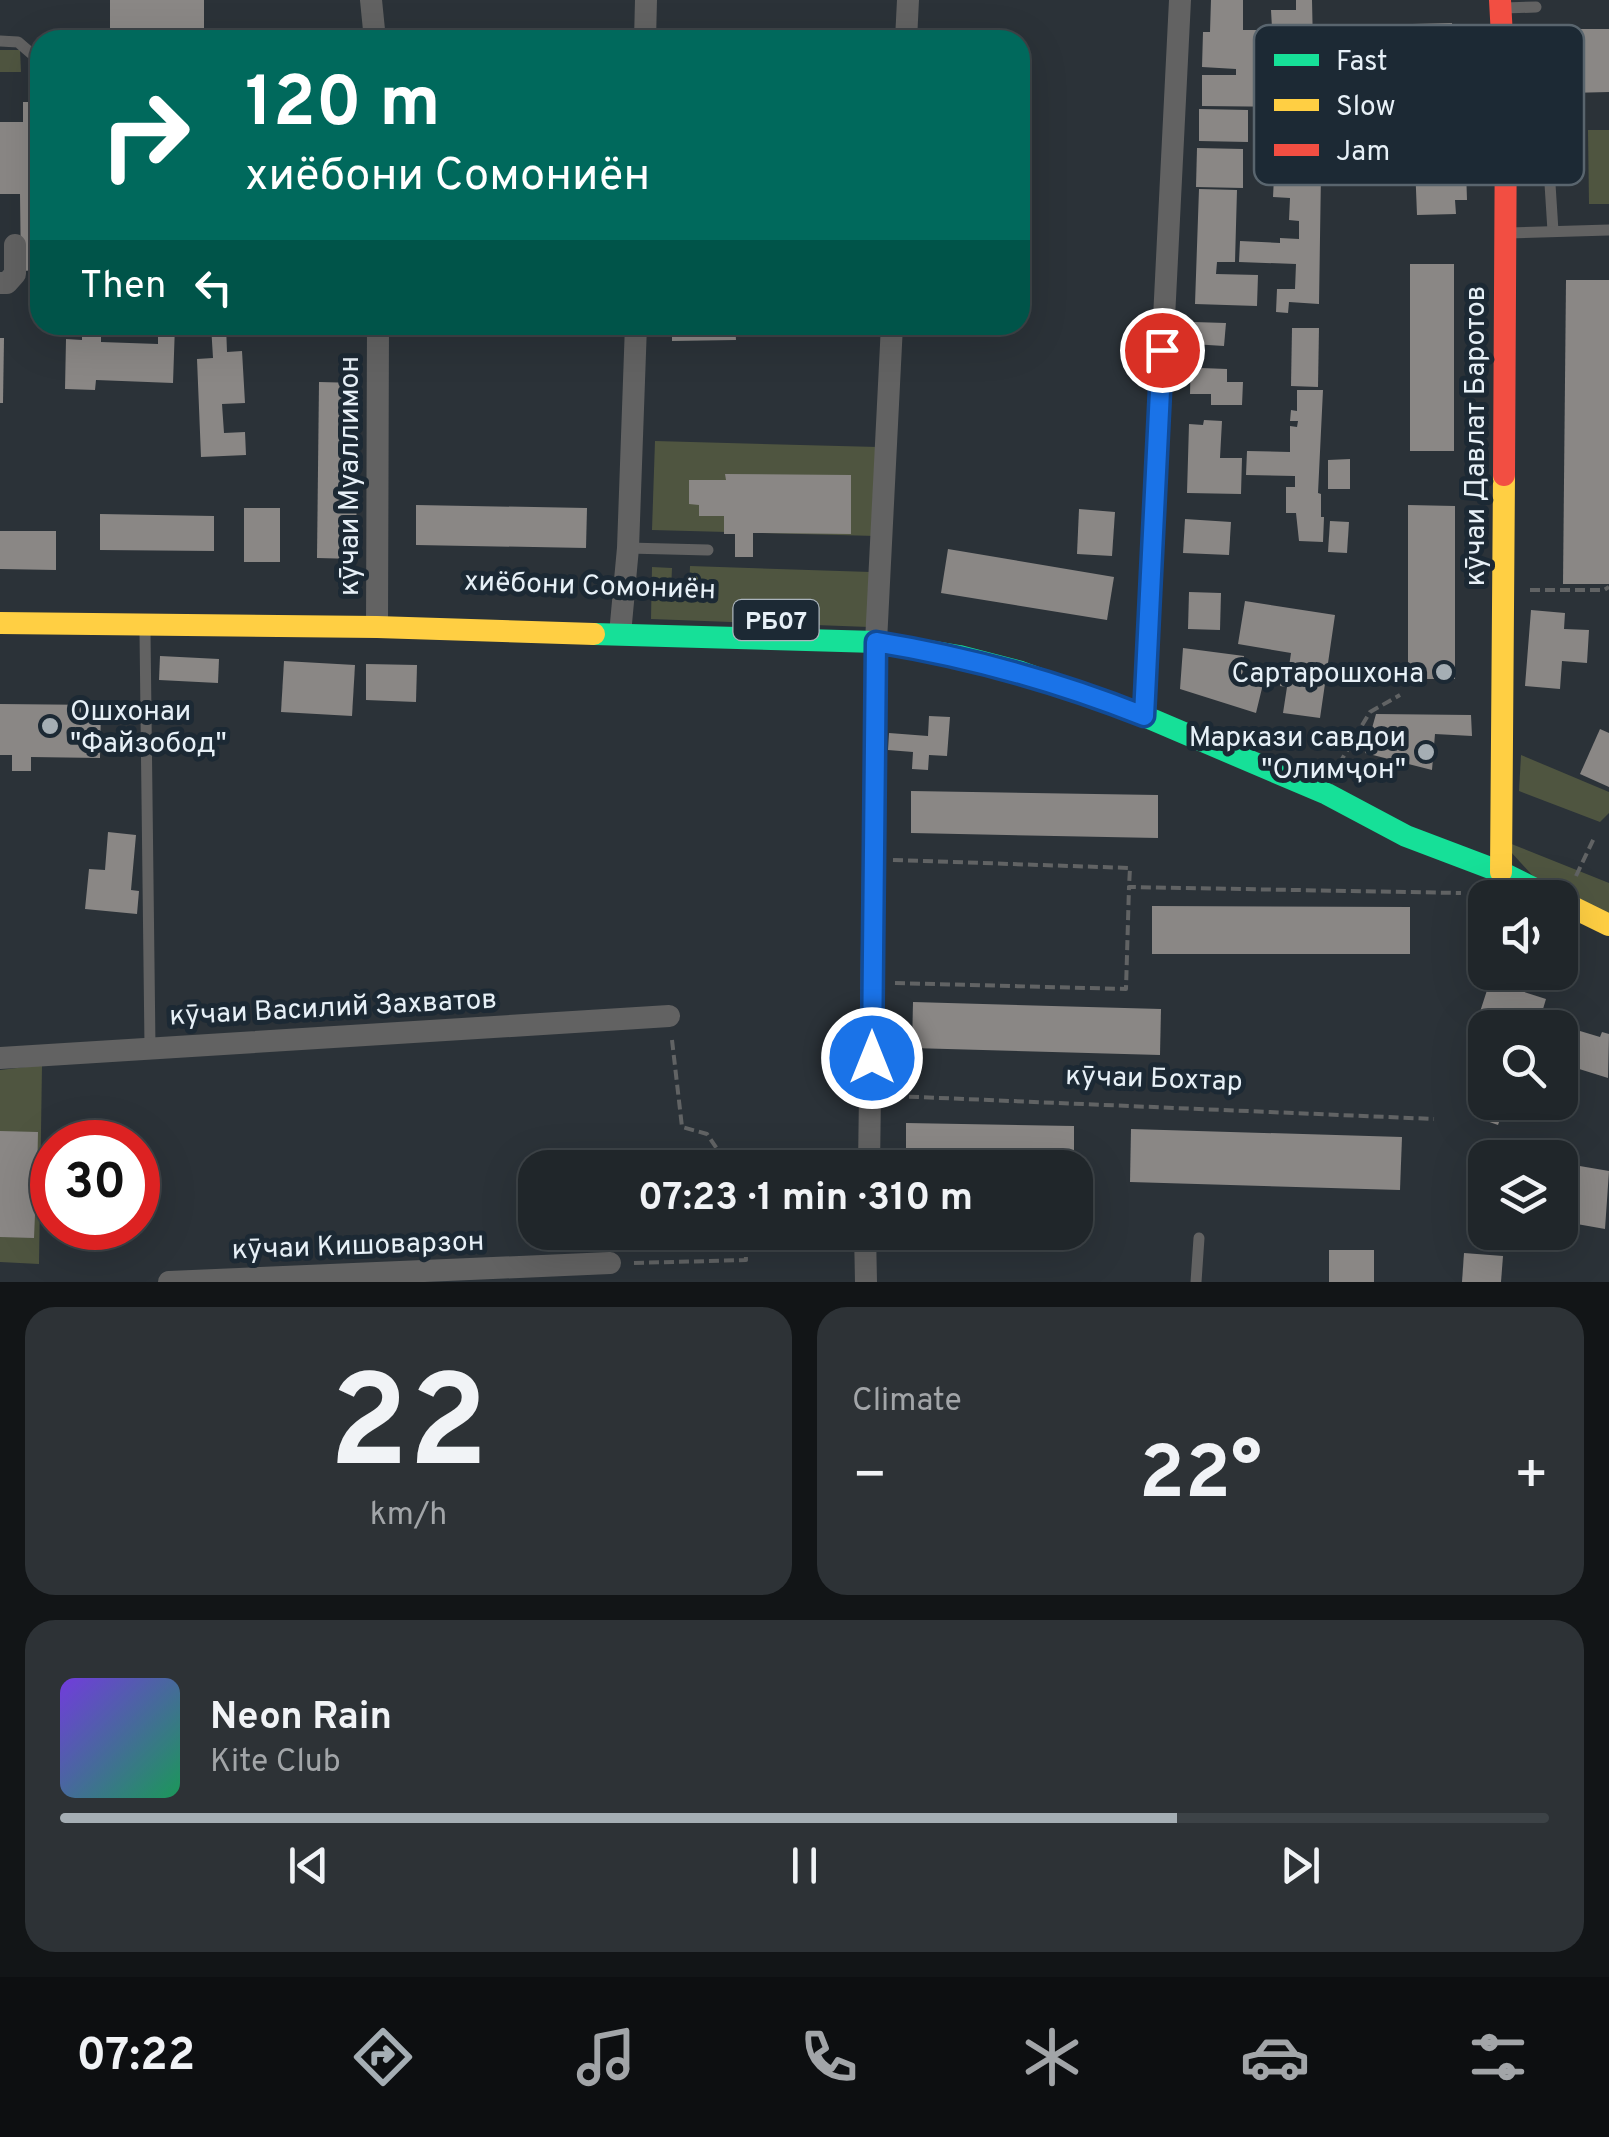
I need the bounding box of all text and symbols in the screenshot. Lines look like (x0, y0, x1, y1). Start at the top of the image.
legend (1254, 25, 1584, 185)
text: Fast (1336, 45, 1388, 81)
text: 120 m (245, 62, 441, 151)
icon: right (80, 70, 210, 200)
text: Slow (1336, 90, 1395, 126)
text: Jam (1336, 135, 1390, 171)
text: хиёбони Сомониён (245, 149, 650, 206)
icon: left (186, 260, 241, 315)
text: Then (80, 263, 166, 312)
street label: кӯчаи Давлат Баротов (1459, 286, 1495, 586)
pin (1120, 308, 1205, 393)
icon: arrive (1135, 323, 1190, 378)
street label: кӯчаи Муаллимон (333, 356, 369, 596)
street label: хиёбони Сомониён (463, 565, 716, 609)
road number: РБ07 (734, 600, 818, 640)
place label: Сартарошхона (1231, 657, 1424, 693)
marker: Сартарошхона (1433, 661, 1455, 683)
place label: Ошхонаи "Файзобод" (70, 695, 227, 763)
marker: Ошхонаи "Файзобод" (39, 715, 61, 737)
place label: Маркази савдои "Олимҷон" (1189, 721, 1406, 789)
marker: Маркази савдои "Олимҷон" (1415, 741, 1437, 763)
map controls (1468, 880, 1578, 1250)
button: sound (1468, 880, 1578, 990)
street label: кӯчаи Василий Захватов (168, 982, 498, 1036)
position arrow (820, 1006, 924, 1110)
button: search (1468, 1010, 1578, 1120)
street label: кӯчаи Бохтар (1065, 1059, 1243, 1101)
speed limit sign: 30 (30, 1120, 160, 1250)
button: layers (1468, 1140, 1578, 1250)
text: 07:23 · 1 min · 310 m (638, 1175, 973, 1224)
street label: кӯчаи Кишоварзон (231, 1225, 485, 1269)
text: 22 (329, 1348, 488, 1513)
text: Climate (852, 1382, 962, 1422)
text: 22° (1139, 1430, 1262, 1525)
text: − (852, 1443, 887, 1513)
text: + (1514, 1443, 1549, 1513)
text: km/h (370, 1496, 447, 1536)
text: Neon Rain (210, 1694, 392, 1743)
text: Kite Club (210, 1743, 341, 1783)
icon: previous (281, 1838, 336, 1893)
icon: pause (777, 1838, 832, 1893)
icon: next (1273, 1838, 1328, 1893)
icon: directions (348, 2022, 418, 2092)
icon: music (571, 2022, 641, 2092)
icon: phone (794, 2022, 864, 2092)
icon: climate (1017, 2022, 1087, 2092)
icon: car (1240, 2022, 1310, 2092)
icon: filters (1463, 2022, 1533, 2092)
text: 07:22 (76, 2029, 195, 2086)

